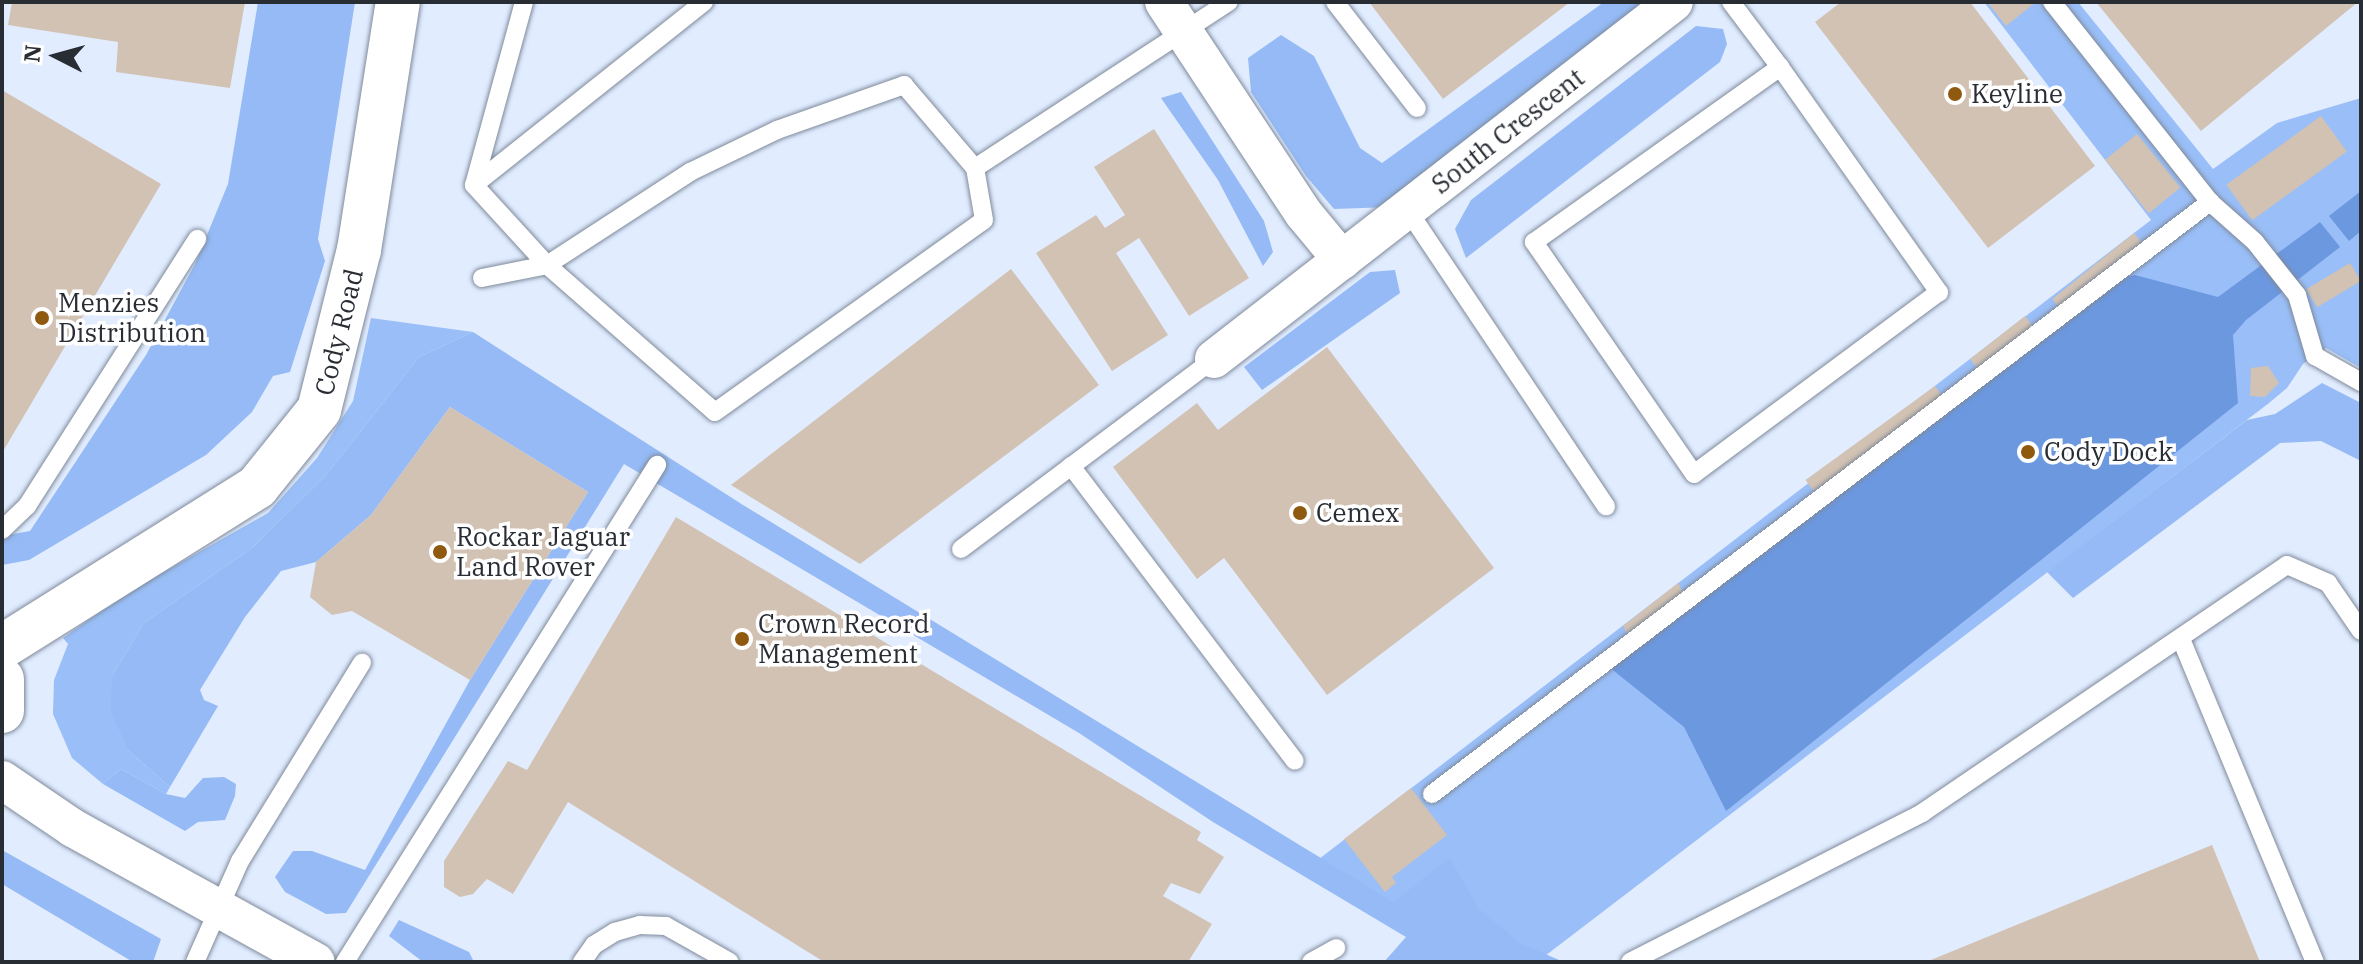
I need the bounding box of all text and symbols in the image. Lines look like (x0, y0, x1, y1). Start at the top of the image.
north arrow (16, 16, 96, 96)
text: N (16, 43, 47, 64)
street label: South Crescent (1426, 62, 1590, 200)
place label: Keyline (1971, 78, 2063, 110)
marker: Keyline (1946, 85, 1964, 103)
street label: Cody Road (308, 266, 370, 398)
place label: Menzies Distribution (58, 287, 206, 348)
marker: Menzies Distribution (33, 309, 51, 327)
place label: Cody Dock (2044, 436, 2173, 468)
marker: Cody Dock (2019, 443, 2037, 461)
place label: Cemex (1316, 497, 1400, 529)
marker: Cemex (1291, 504, 1309, 522)
place label: Rockar Jaguar Land Rover (456, 521, 630, 582)
marker: Rockar Jaguar Land Rover (431, 543, 449, 561)
place label: Crown Record Management (758, 608, 929, 670)
marker: Crown Record Management (733, 630, 751, 648)

